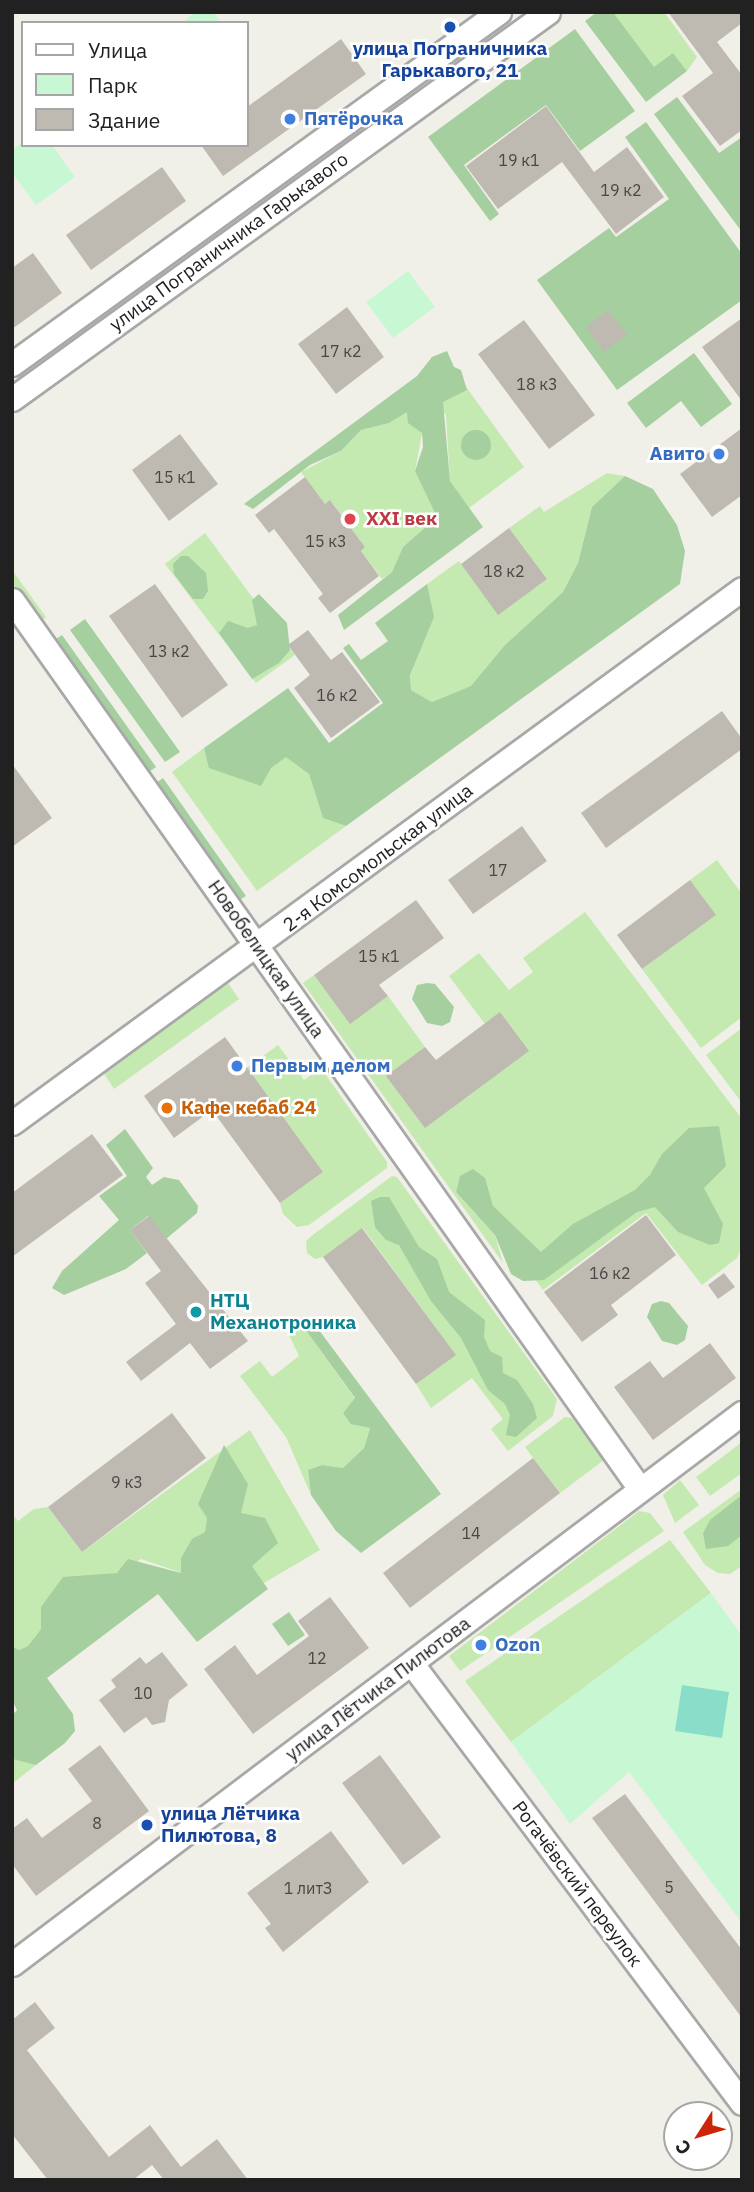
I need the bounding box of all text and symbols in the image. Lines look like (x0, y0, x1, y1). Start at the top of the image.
marker: улица Пограничника Гарькавого, 21 (442, 19, 458, 35)
legend (21, 21, 248, 147)
text: Улица (88, 36, 147, 64)
place label: улица Пограничника Гарькавого, 21 (353, 38, 547, 82)
text: Парк (88, 71, 138, 99)
text: Здание (88, 106, 160, 134)
place label: Пятёрочка (304, 108, 404, 130)
marker: Пятёрочка (282, 111, 298, 127)
street label: улица Пограничника Гарькавого (105, 148, 353, 336)
house number: 19 к1 (498, 150, 540, 170)
house number: 19 к2 (600, 180, 642, 200)
house number: 17 к2 (320, 341, 362, 361)
house number: 18 к3 (516, 374, 558, 394)
place label: Авито (649, 443, 705, 465)
marker: Авито (711, 446, 727, 462)
house number: 15 к1 (154, 467, 196, 487)
place label: XXI век (366, 508, 437, 530)
marker: XXI век (340, 509, 360, 529)
house number: 15 к3 (305, 531, 347, 551)
house number: 18 к2 (483, 561, 525, 581)
house number: 13 к2 (148, 641, 190, 661)
house number: 16 к2 (316, 685, 358, 705)
street label: 2-я Комсомольская улица (279, 779, 477, 937)
house number: 17 (488, 860, 508, 880)
street label: Новобелицкая улица (203, 876, 329, 1042)
house number: 15 к1 (358, 946, 400, 966)
place label: Первым делом (251, 1055, 390, 1077)
marker: Первым делом (229, 1058, 245, 1074)
place label: Кафе кебаб 24 (181, 1097, 316, 1119)
marker: Кафе кебаб 24 (159, 1100, 175, 1116)
house number: 16 к2 (589, 1263, 631, 1283)
place label: НТЦ Механотроника (210, 1290, 356, 1334)
marker: НТЦ Механотроника (188, 1304, 204, 1320)
house number: 9 к3 (111, 1472, 143, 1492)
house number: 14 (461, 1523, 481, 1543)
street label: улица Лётчика Пилютова (281, 1612, 475, 1766)
place label: Ozon (495, 1634, 540, 1656)
marker: Ozon (473, 1637, 489, 1653)
house number: 12 (307, 1648, 327, 1668)
house number: 10 (133, 1683, 153, 1703)
street label: Рогачёвский переулок (507, 1797, 647, 1971)
place label: улица Лётчика Пилютова, 8 (161, 1803, 300, 1847)
house number: 8 (92, 1813, 102, 1833)
marker: улица Лётчика Пилютова, 8 (139, 1817, 155, 1833)
house number: 5 (664, 1877, 674, 1897)
house number: 1 литЗ (284, 1878, 332, 1898)
north arrow (663, 2101, 733, 2171)
text: С (670, 2135, 696, 2160)

